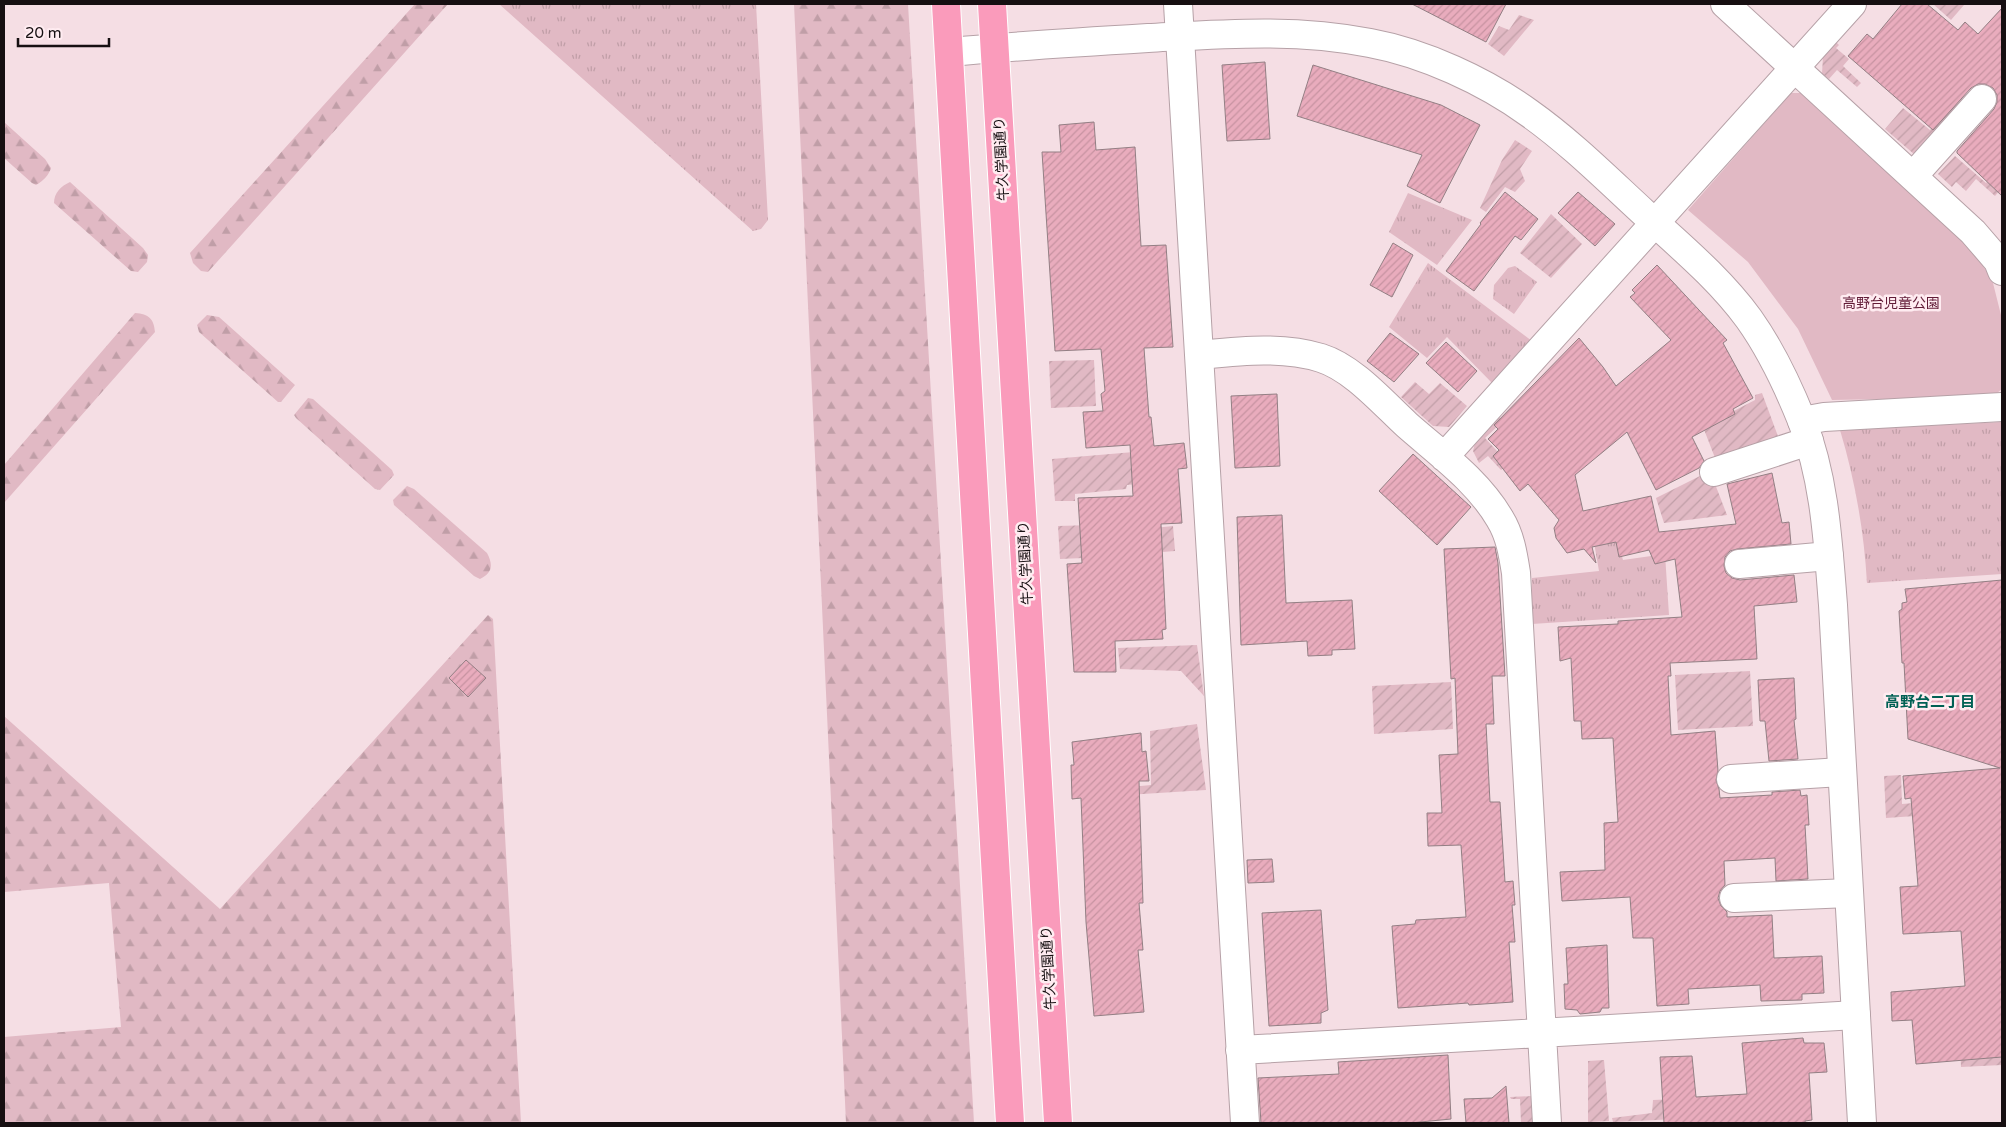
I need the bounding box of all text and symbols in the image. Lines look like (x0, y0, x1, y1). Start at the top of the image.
scale bar (18, 15, 109, 47)
text: 20 m (25, 24, 62, 42)
street label: 牛久学園通り (991, 117, 1012, 201)
park label: 高野台児童公園 (1842, 295, 1940, 312)
street label: 牛久学園通り (1015, 521, 1036, 605)
district label: 高野台二丁目 (1885, 693, 1975, 711)
street label: 牛久学園通り (1038, 926, 1059, 1010)

